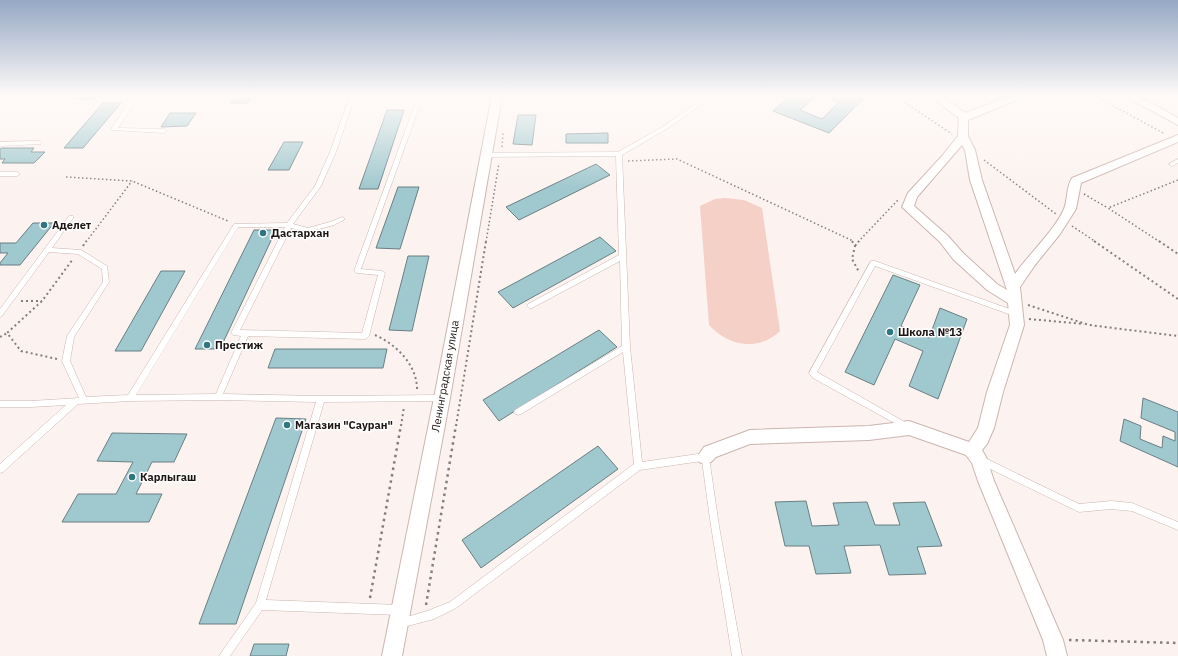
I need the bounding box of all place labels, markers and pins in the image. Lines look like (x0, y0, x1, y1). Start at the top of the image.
place label: Аделет (52, 218, 92, 232)
marker: Аделет (39, 220, 49, 230)
place label: Дастархан (271, 226, 329, 240)
marker: Дастархан (258, 228, 268, 238)
place label: Школа №13 (898, 325, 962, 339)
marker: Школа №13 (885, 327, 895, 337)
place label: Престиж (215, 338, 264, 352)
marker: Престиж (202, 340, 212, 350)
place label: Магазин "Сауран" (295, 418, 393, 432)
marker: Магазин "Сауран" (282, 420, 292, 430)
place label: Карлыгаш (140, 470, 196, 484)
marker: Карлыгаш (127, 472, 137, 482)

